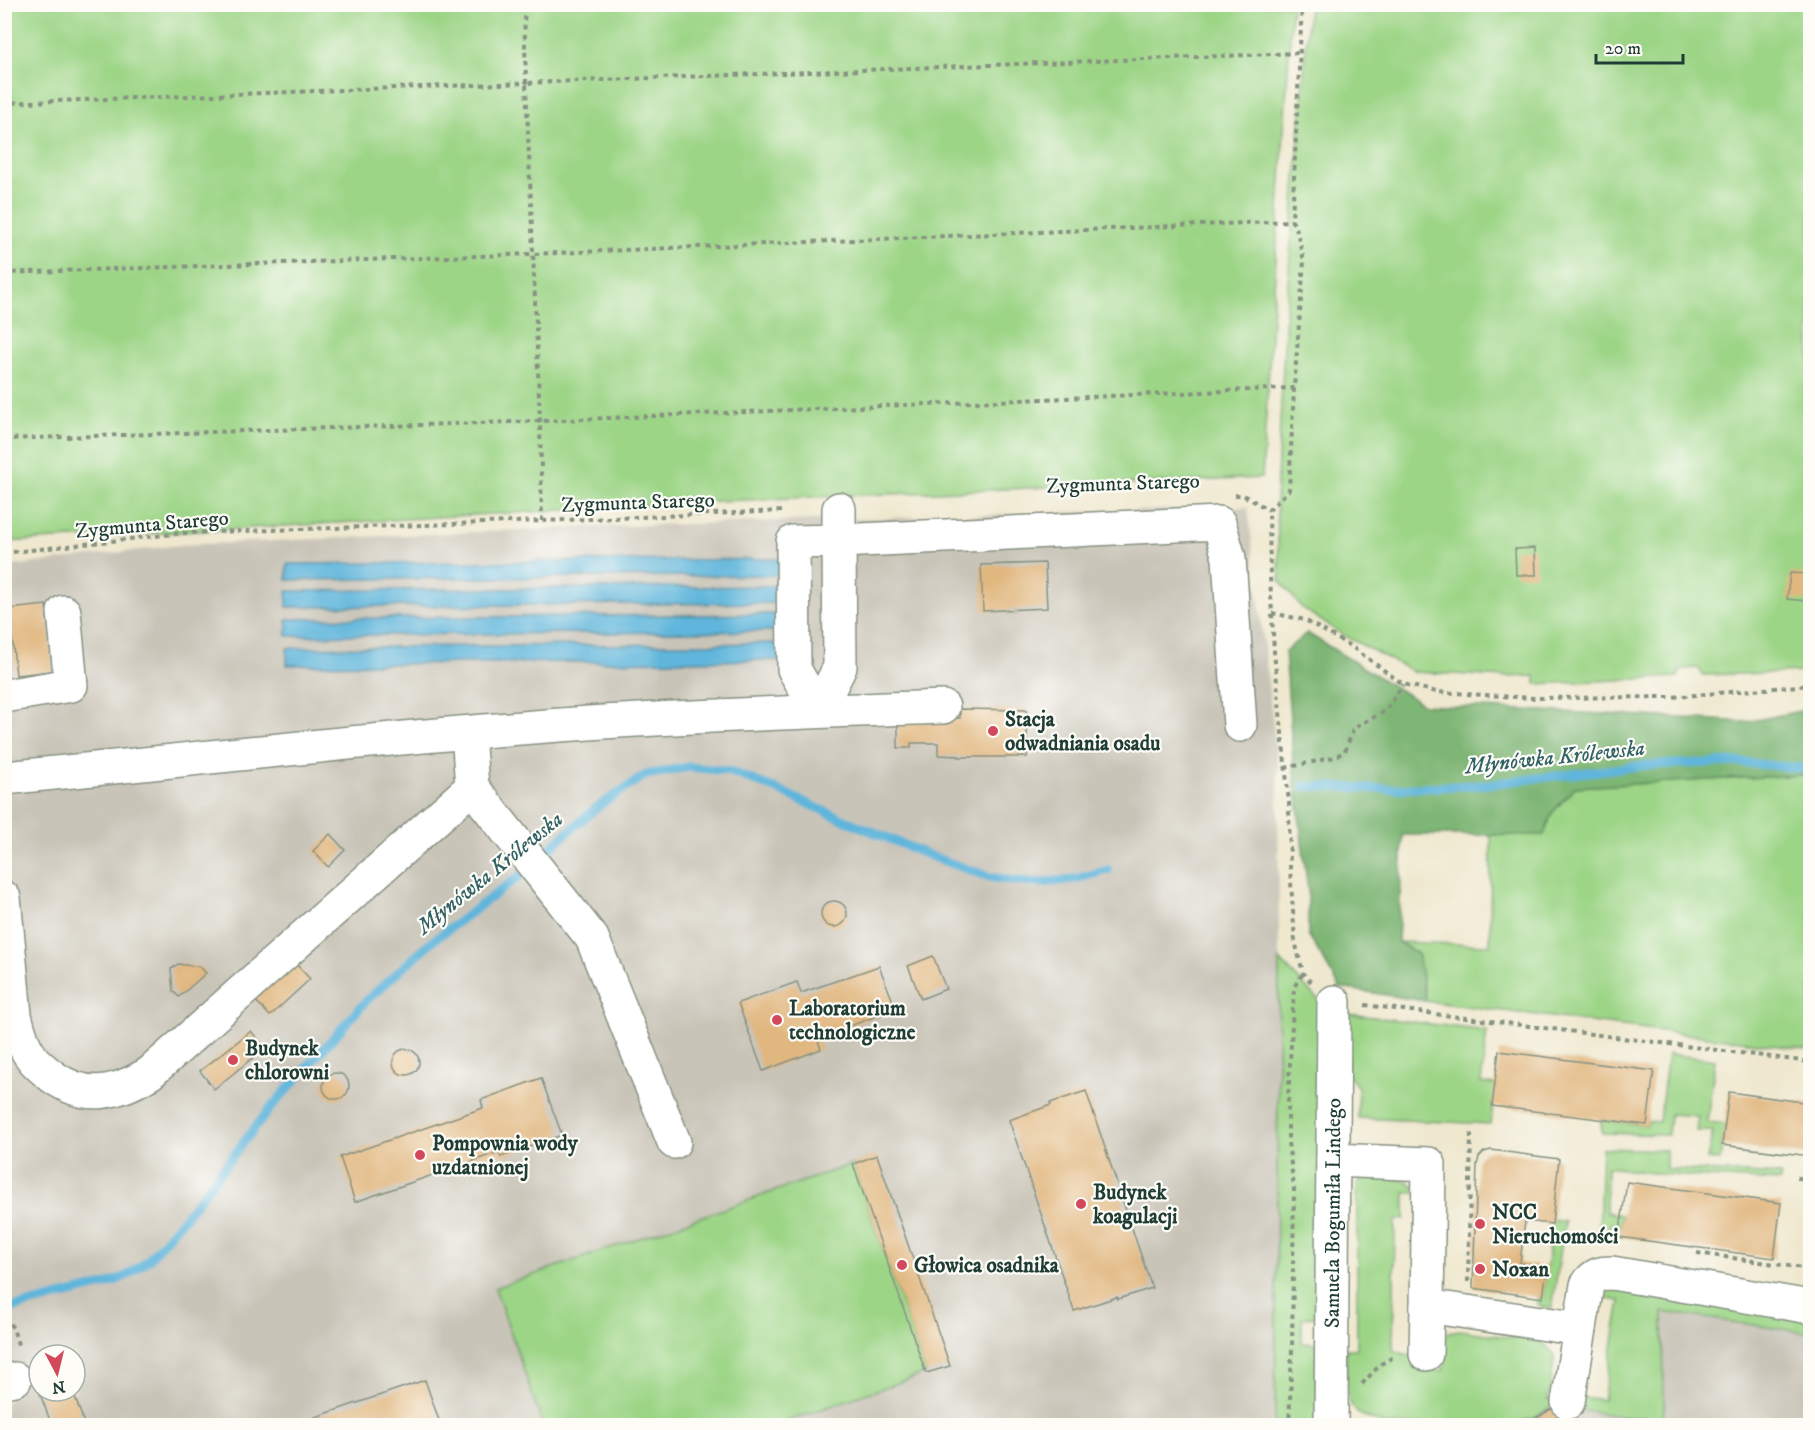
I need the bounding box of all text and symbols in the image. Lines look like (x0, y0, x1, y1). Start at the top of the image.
scale bar (1596, 27, 1683, 65)
text: 20 m (1605, 38, 1641, 60)
street label: Zygmunta Starego (1046, 468, 1200, 500)
street label: Zygmunta Starego (561, 487, 715, 519)
street label: Zygmunta Starego (74, 505, 230, 545)
place label: Stacja odwadniania osadu (1005, 707, 1160, 757)
marker: Stacja odwadniania osadu (986, 724, 1000, 738)
water label: Młynówka Królewska (1462, 735, 1646, 781)
water label: Młynówka Królewska (410, 806, 569, 942)
place label: Laboratorium technologiczne (789, 996, 916, 1046)
marker: Laboratorium technologiczne (770, 1013, 784, 1027)
place label: Budynek chlorowni (245, 1036, 330, 1086)
marker: Budynek chlorowni (226, 1053, 240, 1067)
street label: Samuela Bogumiła Lindego (1320, 1098, 1347, 1328)
place label: Pompownia wody uzdatnionej (432, 1131, 579, 1182)
marker: Pompownia wody uzdatnionej (413, 1148, 427, 1162)
place label: Budynek koagulacji (1092, 1180, 1178, 1231)
marker: Budynek koagulacji (1074, 1197, 1088, 1211)
place label: NCC Nieruchomości (1492, 1200, 1619, 1250)
marker: NCC Nieruchomości (1473, 1217, 1487, 1231)
place label: Głowica osadnika (914, 1253, 1060, 1279)
place label: Noxan (1492, 1257, 1550, 1283)
marker: Głowica osadnika (895, 1258, 909, 1272)
marker: Noxan (1473, 1262, 1487, 1276)
north arrow (27, 1343, 87, 1403)
text: N (51, 1376, 66, 1398)

